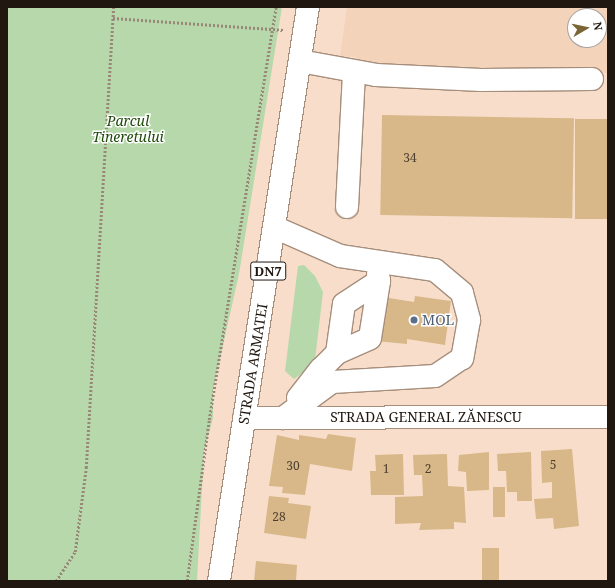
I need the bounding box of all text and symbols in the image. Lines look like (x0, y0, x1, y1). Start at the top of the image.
north arrow (567, 8, 607, 48)
text: N (590, 21, 606, 32)
park label: Parcul Tineretului (92, 113, 164, 146)
house number: 34 (403, 151, 417, 165)
road number: DN7 (250, 260, 286, 282)
street label: STRADA ARMATEI (235, 302, 271, 426)
place label: MOL (422, 312, 454, 328)
marker: MOL (409, 315, 419, 325)
street label: STRADA GENERAL ZĂNESCU (330, 409, 522, 425)
house number: 5 (550, 458, 556, 472)
house number: 30 (286, 459, 300, 473)
house number: 1 (383, 462, 389, 476)
house number: 2 (425, 462, 431, 476)
house number: 28 (272, 510, 286, 524)

